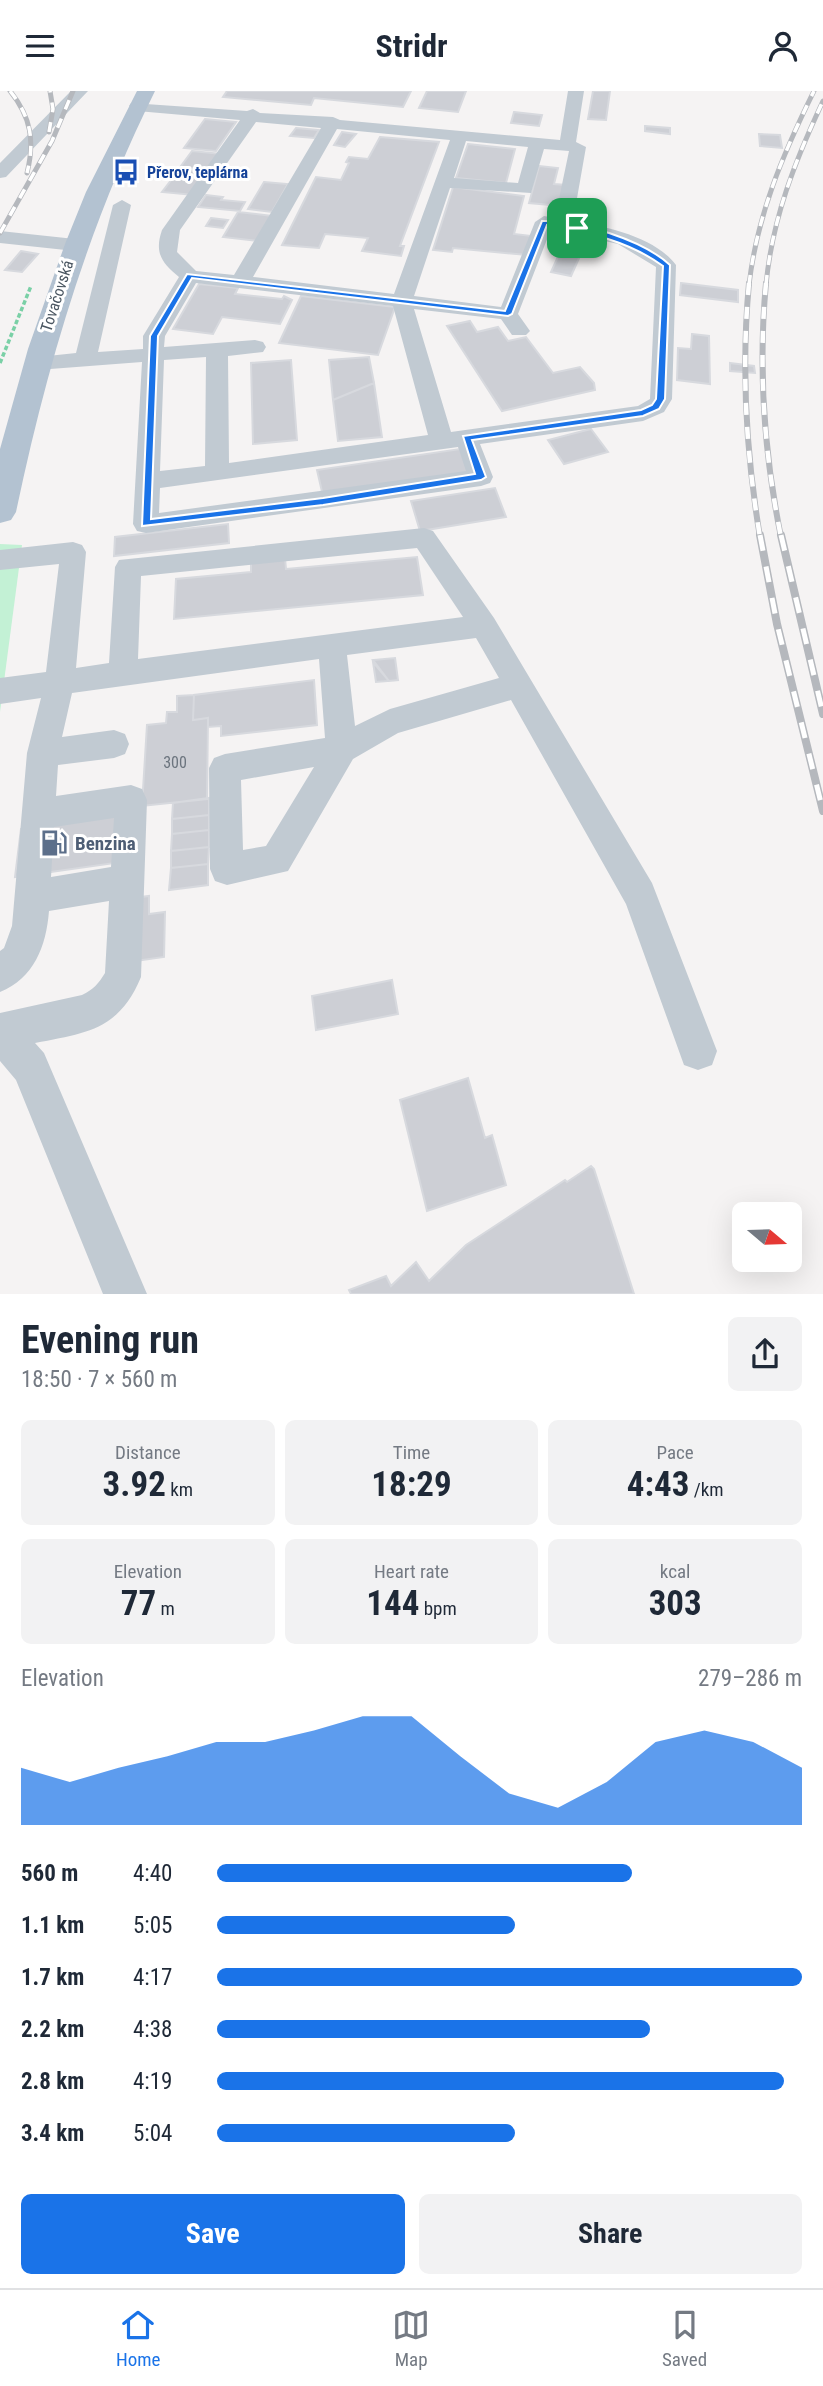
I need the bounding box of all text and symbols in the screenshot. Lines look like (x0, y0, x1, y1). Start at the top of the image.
icon: menu (21, 27, 59, 65)
text: Stridr (375, 27, 448, 65)
icon: person (764, 27, 802, 65)
bus stop icon: Přerov, teplárna (111, 157, 141, 187)
place label: Přerov, teplárna (147, 163, 248, 182)
pin (547, 198, 607, 258)
icon: arrive (558, 209, 596, 247)
street label: Tovačovská (37, 258, 77, 334)
house number: 300 (163, 753, 187, 772)
fuel station icon: Benzina (39, 828, 69, 858)
place label: Benzina (75, 832, 136, 855)
north arrow (732, 1202, 802, 1272)
map controls (732, 1202, 802, 1272)
button: share (728, 1317, 802, 1391)
text: Evening run (21, 1318, 199, 1362)
text: 18:50 · 7 × 560 m (21, 1366, 177, 1393)
text: Distance (115, 1441, 181, 1464)
text: Time (393, 1441, 430, 1464)
text: Pace (657, 1441, 694, 1464)
text: 3.92 (103, 1464, 166, 1505)
text: 18:29 (371, 1464, 452, 1505)
text: 4:43 (627, 1464, 689, 1505)
text: km (166, 1478, 193, 1501)
text: /km (689, 1478, 724, 1501)
text: Elevation (114, 1560, 182, 1583)
text: Heart rate (374, 1560, 449, 1583)
text: kcal (660, 1560, 690, 1583)
text: 77 (121, 1583, 156, 1624)
text: 144 (366, 1583, 419, 1624)
text: 303 (649, 1583, 702, 1624)
text: m (156, 1597, 175, 1620)
text: bpm (419, 1597, 457, 1620)
text: Elevation (21, 1665, 104, 1692)
text: 279–286 m (698, 1665, 802, 1692)
text: 560 m (21, 1860, 78, 1887)
text: 4:40 (133, 1860, 172, 1887)
text: 1.1 km (21, 1912, 84, 1939)
text: 5:05 (133, 1912, 172, 1939)
text: 1.7 km (21, 1964, 84, 1991)
text: 4:17 (133, 1964, 172, 1991)
text: 2.2 km (21, 2016, 84, 2043)
text: 4:38 (133, 2016, 172, 2043)
text: 2.8 km (21, 2068, 84, 2095)
text: 4:19 (133, 2068, 172, 2095)
text: 3.4 km (21, 2120, 84, 2147)
text: 5:04 (133, 2120, 172, 2147)
button: Save (21, 2194, 405, 2274)
button: Share (419, 2194, 802, 2274)
tab: Home (116, 2306, 160, 2371)
tab: Map (392, 2306, 430, 2371)
tab: Saved (662, 2306, 707, 2371)

